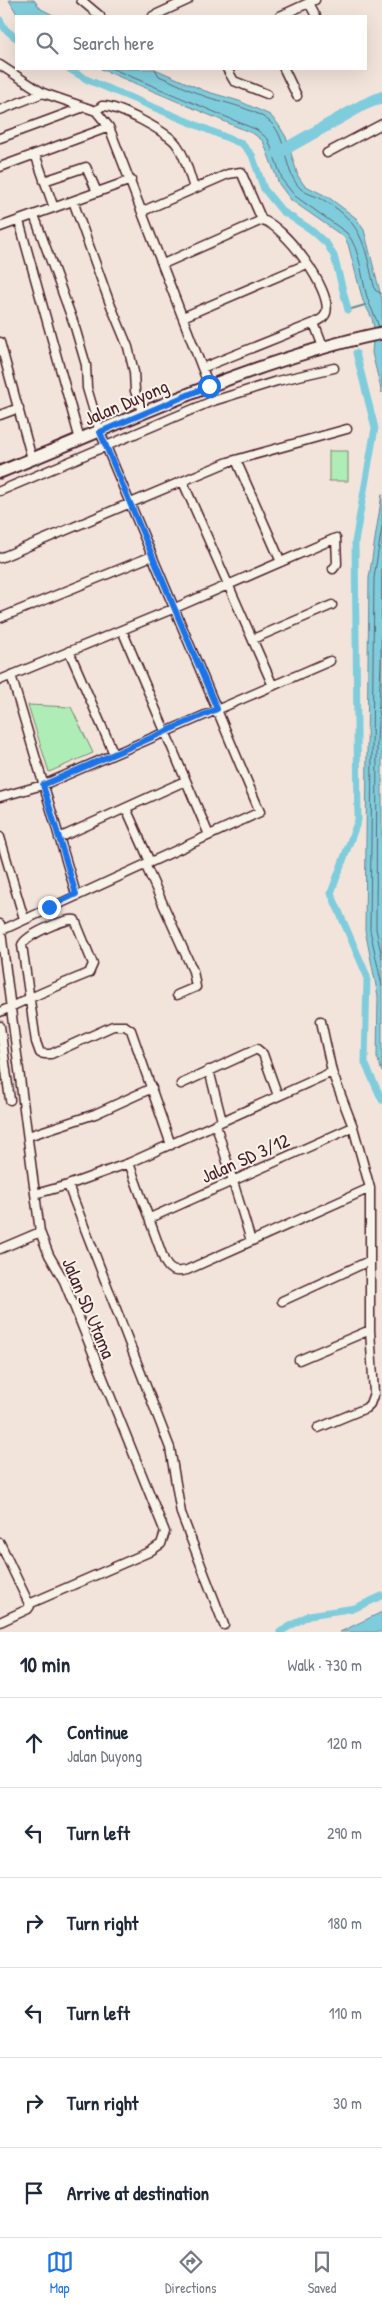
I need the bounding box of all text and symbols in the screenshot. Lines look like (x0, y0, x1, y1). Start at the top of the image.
search box (15, 15, 367, 70)
icon: search (33, 29, 61, 57)
text: Search here (73, 30, 154, 56)
street label: Jalan Duyong (80, 373, 172, 431)
route start (198, 375, 221, 398)
route end (38, 896, 61, 919)
street label: Jalan SD 3/12 (197, 1127, 293, 1189)
street label: Jalan SD Utama (56, 1254, 122, 1363)
text: 10 min (20, 1650, 70, 1679)
text: Walk · 730 m (288, 1654, 362, 1676)
text: Continue (67, 1719, 128, 1745)
icon: ahead (20, 1729, 48, 1757)
text: 120 m (327, 1732, 362, 1754)
text: Jalan Duyong (67, 1745, 142, 1767)
icon: left (20, 1819, 48, 1847)
text: Turn left (67, 1820, 130, 1846)
text: 290 m (327, 1822, 362, 1844)
icon: right (20, 1909, 48, 1937)
text: Turn right (67, 1910, 138, 1936)
text: 180 m (328, 1912, 362, 1934)
icon: left (20, 1999, 48, 2027)
text: Turn left (67, 2000, 130, 2026)
text: 110 m (329, 2002, 362, 2024)
icon: right (20, 2089, 48, 2117)
text: Turn right (67, 2090, 138, 2116)
text: 30 m (333, 2092, 362, 2114)
icon: arrive (20, 2179, 48, 2207)
text: Arrive at destination (67, 2180, 209, 2206)
tab: Map (46, 2248, 74, 2297)
tab: Directions (165, 2248, 216, 2297)
tab: Saved (308, 2248, 336, 2297)

